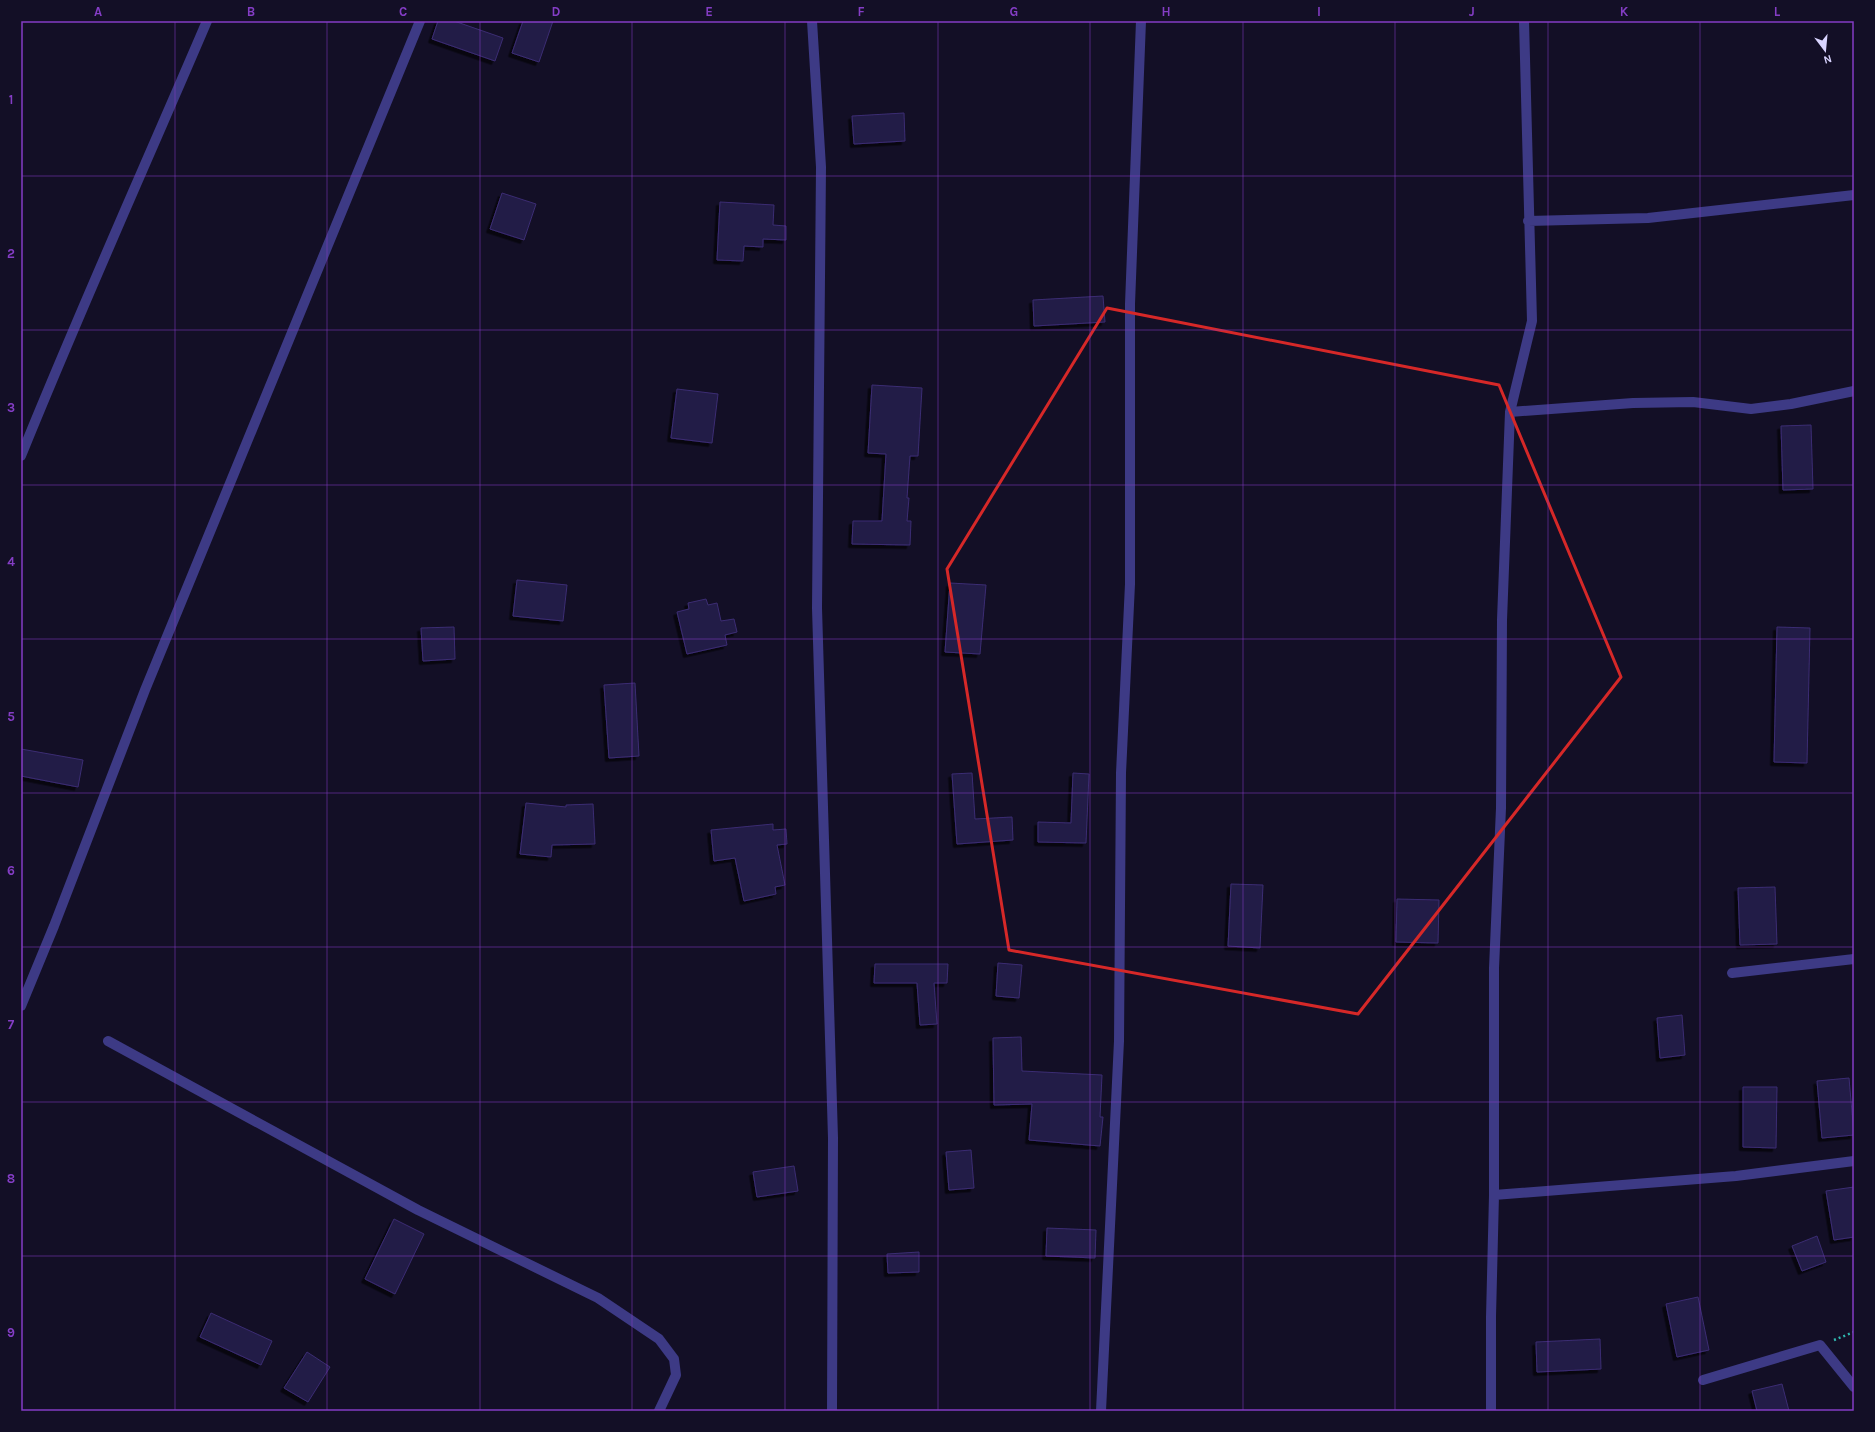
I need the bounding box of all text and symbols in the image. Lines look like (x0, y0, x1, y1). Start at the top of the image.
text: A (94, 4, 102, 19)
text: B (247, 4, 255, 19)
text: C (399, 4, 407, 19)
text: D (552, 4, 561, 19)
text: E (705, 4, 713, 19)
text: F (857, 4, 865, 19)
text: G (1010, 4, 1018, 19)
text: H (1161, 4, 1171, 19)
text: I (1317, 4, 1321, 19)
text: J (1469, 4, 1475, 19)
text: K (1620, 4, 1629, 19)
text: L (1774, 4, 1781, 19)
north arrow (1805, 30, 1845, 70)
text: N (1822, 52, 1833, 66)
text: 1 (9, 92, 13, 107)
text: 2 (7, 246, 15, 261)
text: 3 (7, 400, 15, 415)
text: 4 (7, 554, 15, 569)
text: 5 (7, 709, 15, 724)
text: 6 (7, 863, 15, 878)
text: 7 (8, 1017, 15, 1032)
text: 8 (7, 1171, 15, 1186)
text: 9 (7, 1325, 15, 1340)

